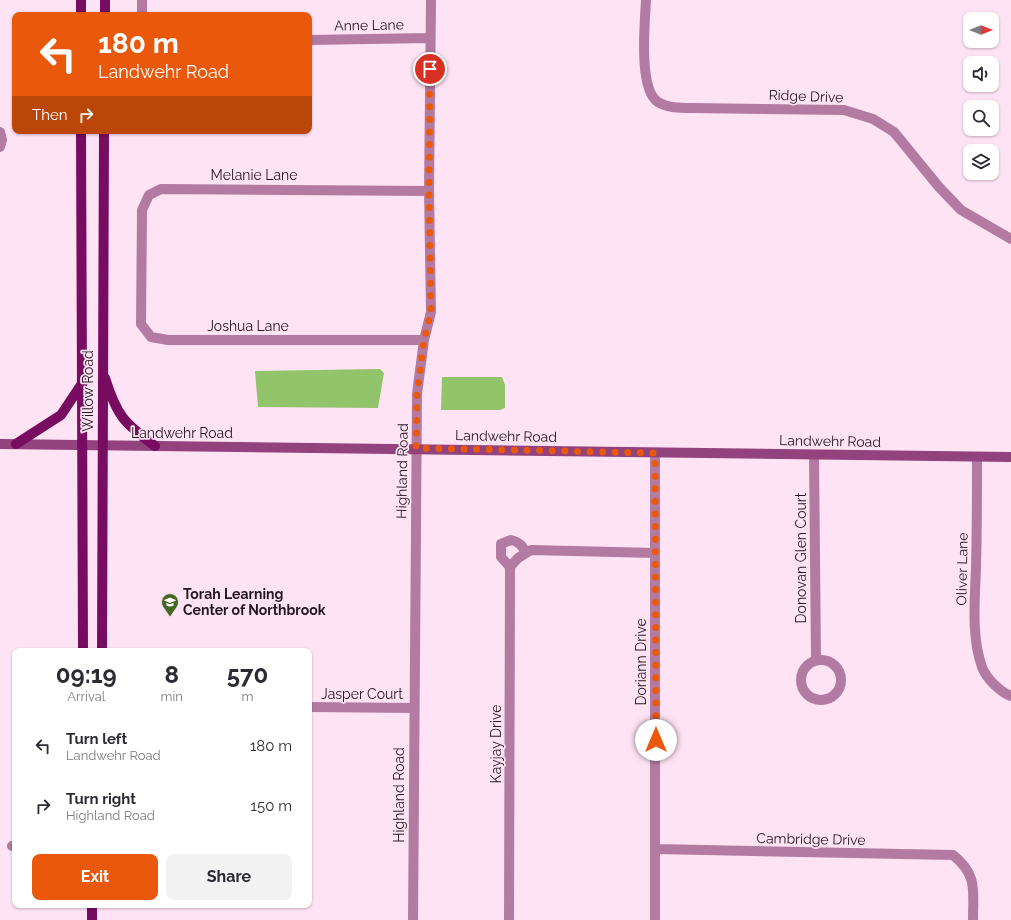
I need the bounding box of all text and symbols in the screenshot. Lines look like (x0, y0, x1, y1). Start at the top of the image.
north arrow (963, 12, 999, 48)
map controls (963, 12, 999, 180)
street label: Anne Lane (334, 16, 404, 34)
text: 180 m (98, 27, 179, 60)
icon: left (32, 28, 84, 80)
pin (413, 52, 447, 86)
button: sound (963, 56, 999, 92)
icon: arrive (419, 58, 441, 80)
text: Landwehr Road (98, 61, 229, 82)
street label: Ridge Drive (768, 87, 844, 105)
button: search (963, 100, 999, 136)
icon: right (75, 104, 97, 126)
text: Then (32, 106, 67, 124)
button: layers (963, 144, 999, 180)
street label: Melanie Lane (211, 167, 298, 183)
street label: Joshua Lane (207, 318, 289, 334)
street label: Willow Road (80, 350, 96, 432)
street label: Highland Road (393, 423, 411, 519)
street label: Landwehr Road (131, 425, 233, 441)
street label: Landwehr Road (455, 427, 557, 445)
street label: Landwehr Road (779, 432, 881, 450)
street label: Donovan Glen Court (793, 492, 809, 623)
street label: Oliver Lane (953, 532, 971, 606)
place label: Torah Learning Center of Northbrook (183, 586, 326, 618)
school or university icon: Torah Learning Center of Northbrook (160, 592, 180, 617)
street label: Doriann Drive (633, 618, 649, 706)
text: 09:19 (56, 660, 117, 689)
text: 8 (164, 660, 179, 689)
text: 570 (227, 660, 268, 689)
street label: Jasper Court (321, 686, 403, 702)
text: Arrival (67, 689, 105, 704)
text: min (160, 689, 183, 704)
text: m (241, 689, 253, 704)
street label: Kayjay Drive (488, 705, 504, 783)
position arrow (635, 719, 677, 761)
text: Turn left (66, 730, 127, 748)
icon: left (32, 735, 54, 757)
text: 180 m (250, 737, 292, 755)
street label: Highland Road (391, 747, 407, 843)
text: Landwehr Road (66, 748, 161, 763)
text: Turn right (66, 790, 136, 808)
icon: right (32, 795, 54, 817)
text: 150 m (251, 797, 292, 815)
text: Highland Road (66, 808, 155, 823)
street label: Cambridge Drive (756, 830, 866, 848)
button: Exit (32, 854, 158, 900)
button: Share (166, 854, 292, 900)

